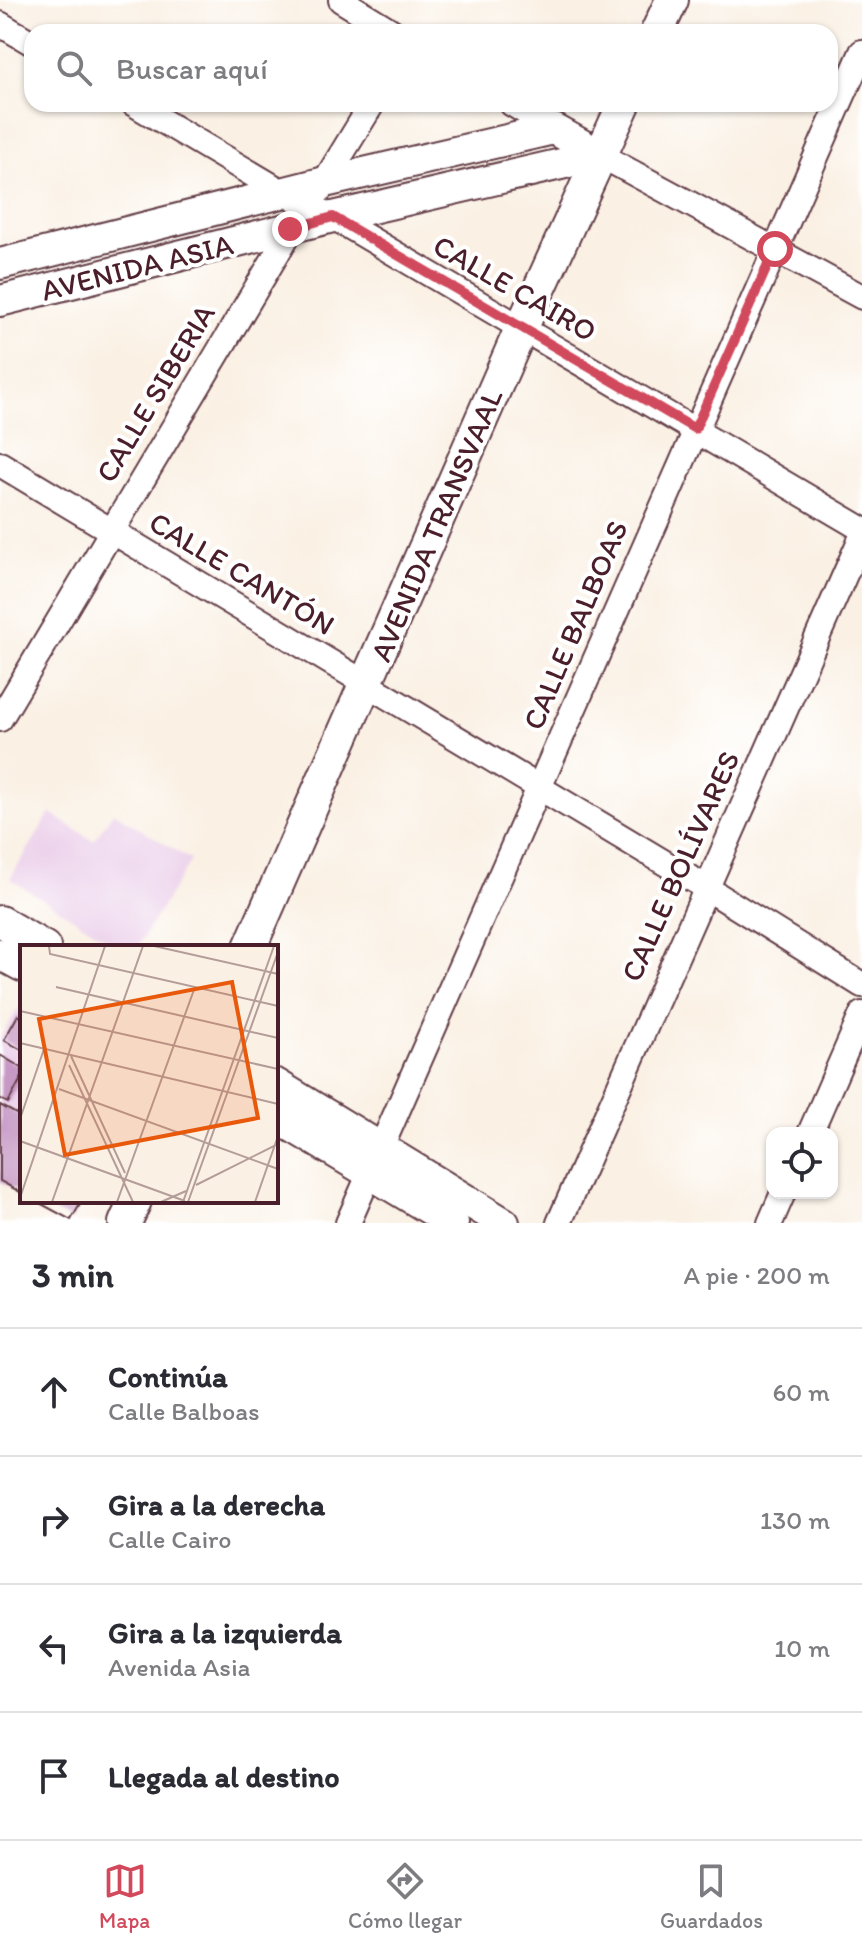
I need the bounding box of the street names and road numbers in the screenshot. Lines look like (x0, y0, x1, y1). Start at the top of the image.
street label: AVENIDA ASIA (37, 225, 237, 309)
street label: CALLE CAIRO (427, 226, 603, 350)
street label: CALLE SIBERIA (87, 297, 223, 489)
street label: AVENIDA TRANSVAAL (362, 383, 510, 667)
street label: CALLE CANTÓN (143, 503, 341, 643)
street label: CALLE BALBOAS (514, 515, 636, 735)
street label: CALLE BOLÍVARES (613, 745, 747, 987)

